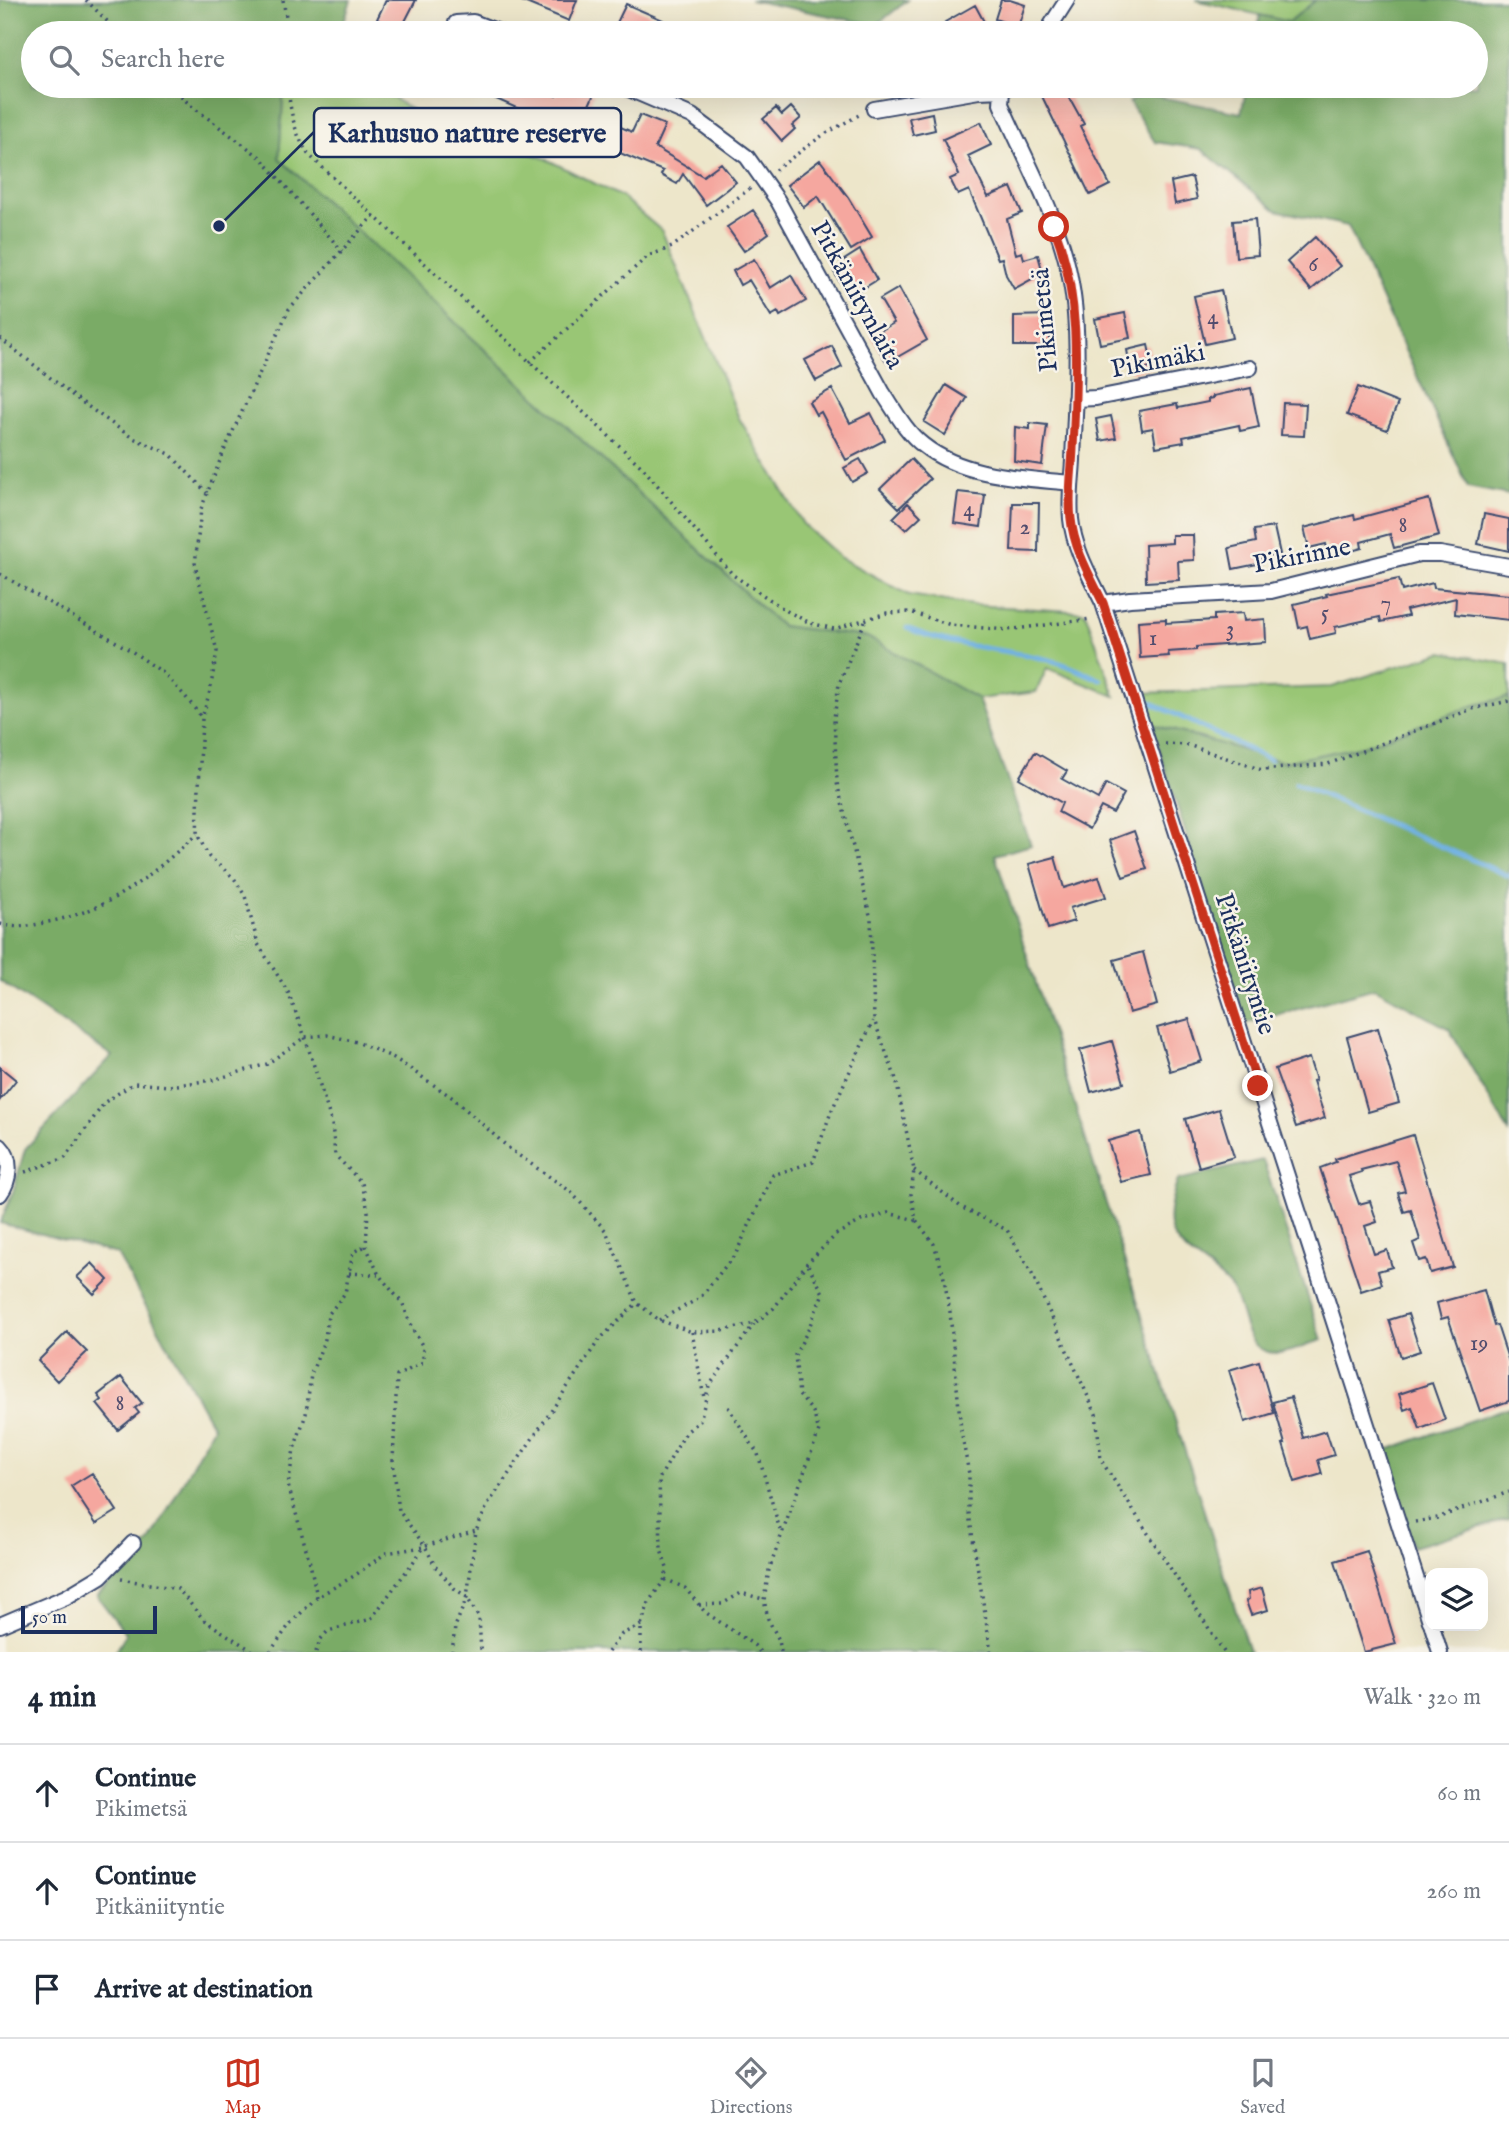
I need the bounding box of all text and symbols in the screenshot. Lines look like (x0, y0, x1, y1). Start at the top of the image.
search box (21, 21, 1488, 98)
icon: search (45, 41, 83, 79)
text: Search here (101, 43, 225, 76)
callout: Karhusuo nature reserve (314, 108, 621, 157)
text: Karhusuo nature reserve (328, 117, 607, 152)
route start (1038, 211, 1069, 242)
street label: Pitkäniitynlaita (803, 215, 912, 376)
house number: 6 (1308, 250, 1319, 279)
street label: Pikimetsä (1024, 266, 1066, 373)
house number: 4 (1207, 303, 1219, 332)
street label: Pikimäki (1108, 336, 1208, 386)
house number: 4 (963, 495, 975, 524)
house number: 8 (1398, 511, 1408, 540)
house number: 2 (1020, 513, 1030, 542)
street label: Pikirinne (1250, 530, 1354, 582)
house number: 7 (1381, 589, 1391, 618)
house number: 5 (1321, 599, 1329, 628)
house number: 3 (1226, 615, 1234, 644)
house number: 1 (1149, 624, 1157, 653)
street label: Pitkäniityntie (1207, 889, 1283, 1039)
route end (1242, 1070, 1273, 1101)
house number: 19 (1470, 1329, 1488, 1358)
house number: 8 (115, 1389, 125, 1418)
map controls (1425, 1568, 1488, 1631)
button: layers (1425, 1568, 1488, 1631)
scale bar (21, 1603, 158, 1635)
text: 50 m (32, 1606, 67, 1630)
text: 4 min (28, 1679, 96, 1717)
text: Walk · 320 m (1363, 1683, 1481, 1712)
text: Continue (95, 1762, 196, 1795)
icon: ahead (28, 1774, 66, 1812)
text: 60 m (1437, 1779, 1481, 1808)
text: Pikimetsä (95, 1795, 187, 1824)
text: Continue (95, 1860, 196, 1893)
icon: ahead (28, 1872, 66, 1910)
text: 260 m (1426, 1877, 1481, 1906)
text: Pitkäniityntie (95, 1893, 225, 1922)
icon: arrive (28, 1970, 66, 2008)
text: Arrive at destination (95, 1973, 313, 2006)
tab: Map (224, 2054, 262, 2120)
tab: Directions (710, 2054, 792, 2120)
tab: Saved (1240, 2054, 1285, 2120)

